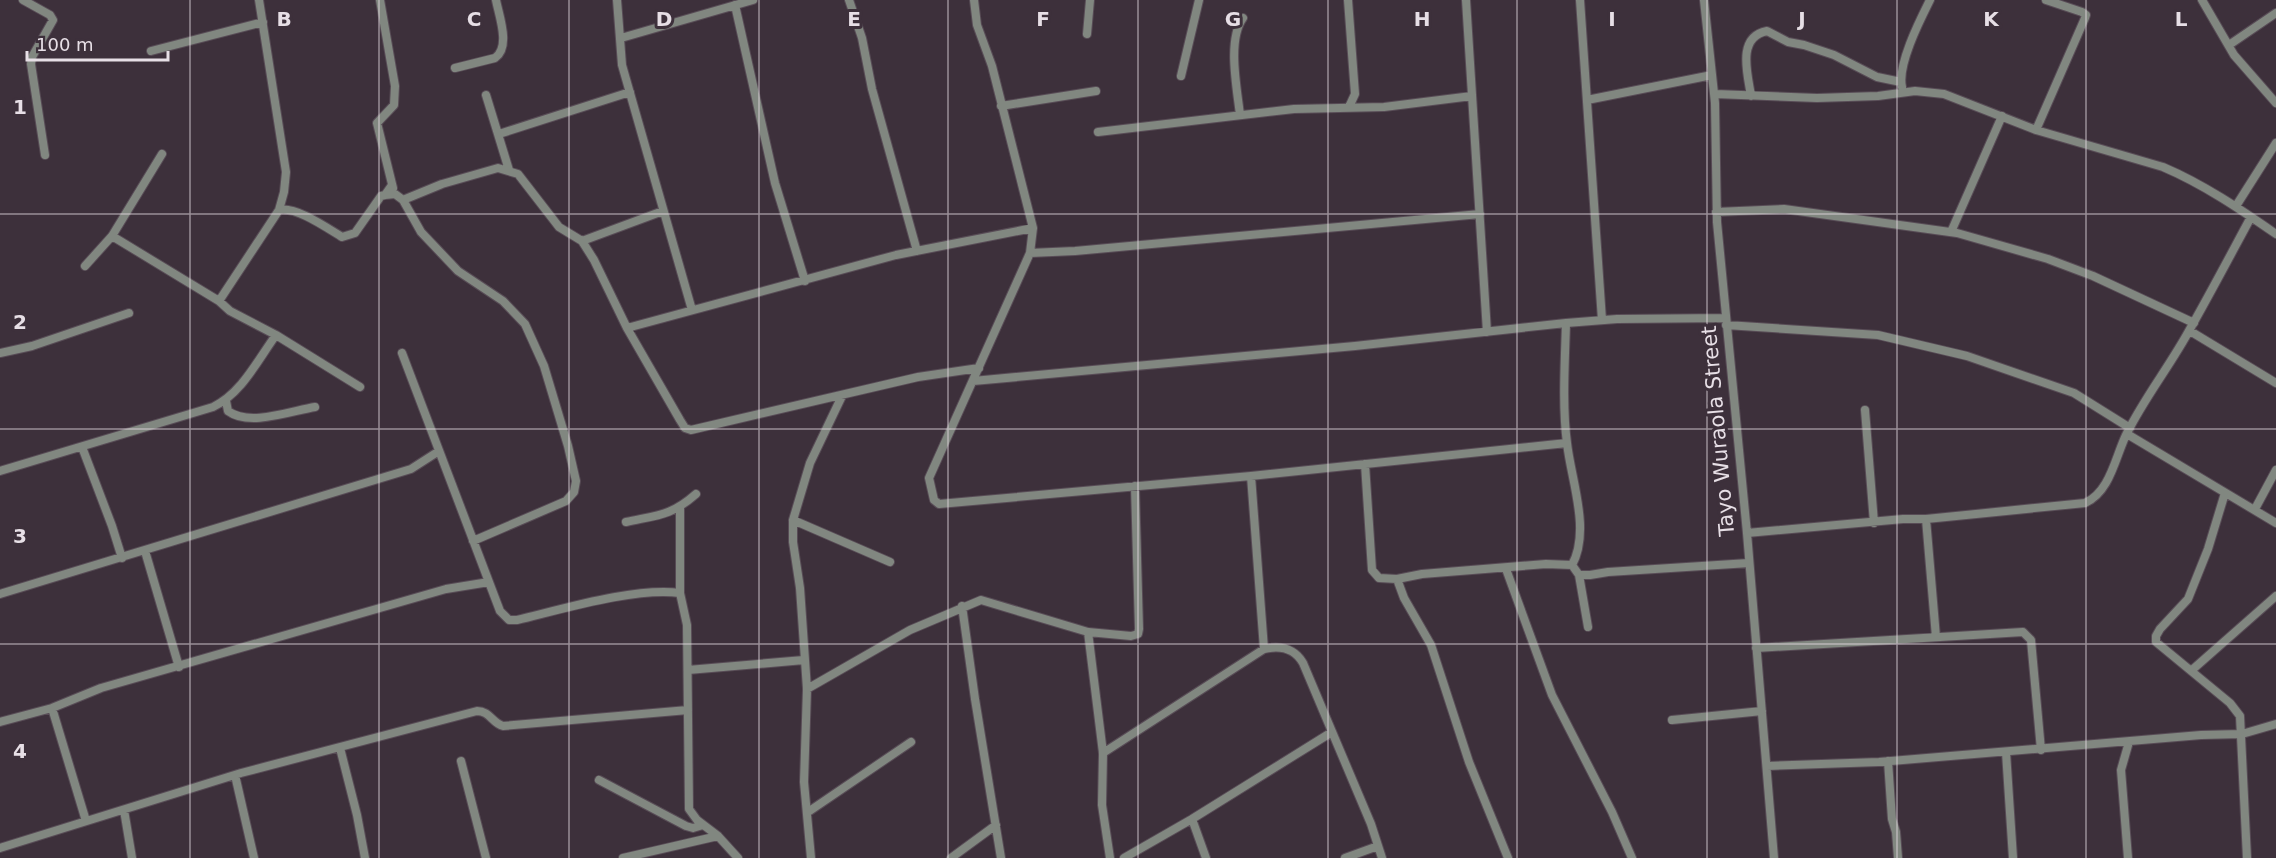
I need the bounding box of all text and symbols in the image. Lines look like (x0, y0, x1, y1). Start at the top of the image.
text: B (276, 7, 292, 31)
text: C (467, 7, 481, 31)
text: D (656, 7, 672, 31)
text: E (847, 7, 861, 31)
text: F (1036, 7, 1050, 31)
text: G (1225, 7, 1241, 31)
text: H (1414, 7, 1430, 31)
text: I (1608, 7, 1616, 31)
text: J (1796, 7, 1806, 31)
text: K (1983, 7, 2000, 31)
text: L (2175, 7, 2188, 31)
scale bar (27, 24, 168, 62)
text: 100 m (36, 34, 94, 55)
text: 1 (13, 95, 27, 119)
text: 2 (13, 310, 27, 334)
street label: Tayo Wuraola Street (1697, 325, 1739, 538)
text: 3 (13, 524, 27, 548)
text: 4 (13, 739, 27, 763)

